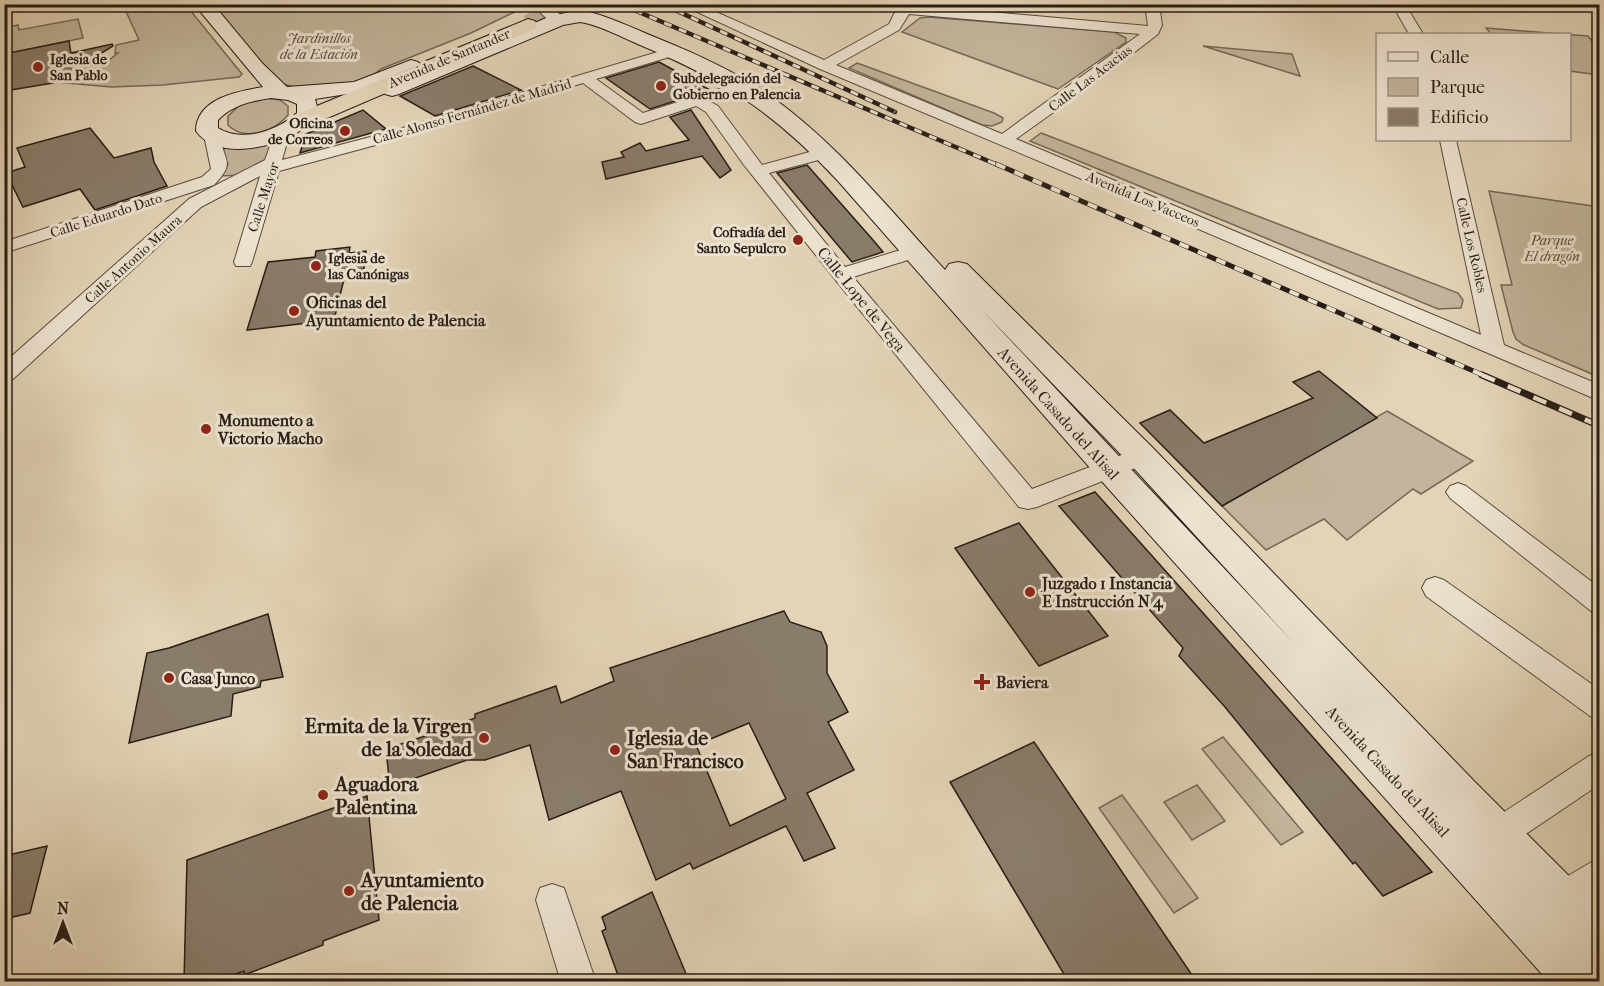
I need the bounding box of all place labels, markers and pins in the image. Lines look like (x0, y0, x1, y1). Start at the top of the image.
place label: Iglesia de San Pablo (50, 51, 108, 84)
marker: Iglesia de San Pablo (31, 60, 45, 74)
place label: Subdelegación del Gobierno en Palencia (673, 70, 801, 103)
marker: Subdelegación del Gobierno en Palencia (654, 79, 668, 93)
place label: Oficina de Correos (268, 115, 334, 148)
marker: Oficina de Correos (338, 124, 352, 138)
place label: Cofradía del Santo Sepulcro (697, 224, 786, 257)
marker: Cofradía del Santo Sepulcro (791, 233, 805, 247)
place label: Iglesia de las Canónigas (327, 250, 410, 283)
marker: Iglesia de las Canónigas (309, 259, 323, 273)
place label: Oficinas del Ayuntamiento de Palencia (305, 293, 486, 331)
marker: Oficinas del Ayuntamiento de Palencia (287, 304, 301, 318)
place label: Monumento a Victorio Macho (217, 411, 323, 448)
marker: Monumento a Victorio Macho (199, 422, 213, 436)
place label: Juzgado 1 Instancia E Instrucción N 4 (1040, 574, 1173, 612)
marker: Juzgado 1 Instancia E Instrucción N 4 (1023, 585, 1037, 599)
place label: Casa Junco (181, 669, 255, 689)
marker: Casa Junco (162, 671, 176, 685)
marker: Baviera (973, 673, 991, 691)
place label: Baviera (996, 673, 1049, 692)
place label: Ermita de la Virgen de la Soledad (305, 715, 473, 761)
place label: Iglesia de San Francisco (627, 727, 744, 773)
marker: Ermita de la Virgen de la Soledad (477, 731, 491, 745)
marker: Iglesia de San Francisco (608, 743, 622, 757)
place label: Aguadora Palentina (333, 773, 419, 819)
marker: Aguadora Palentina (316, 788, 330, 802)
place label: Ayuntamiento de Palencia (359, 869, 484, 915)
marker: Ayuntamiento de Palencia (342, 884, 356, 898)

